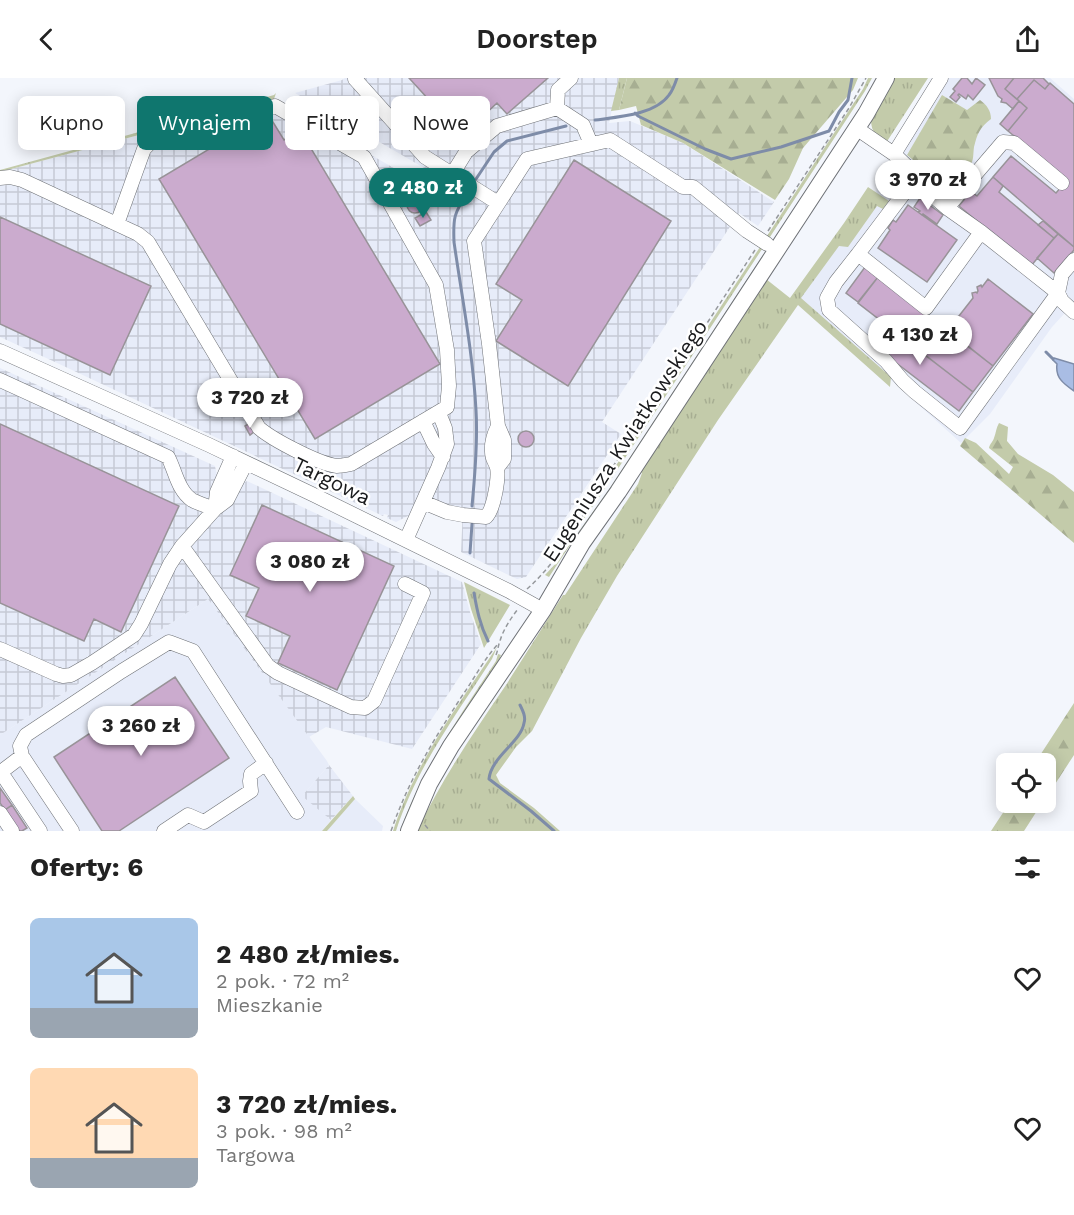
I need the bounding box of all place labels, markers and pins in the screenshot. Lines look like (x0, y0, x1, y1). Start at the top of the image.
pin: 3 970 zł (866, 160, 990, 211)
pin: 2 480 zł (361, 168, 485, 219)
pin: 4 130 zł (858, 315, 982, 366)
pin: 3 720 zł (188, 378, 312, 429)
pin: 3 080 zł (248, 542, 372, 593)
pin: 3 260 zł (79, 706, 203, 757)

